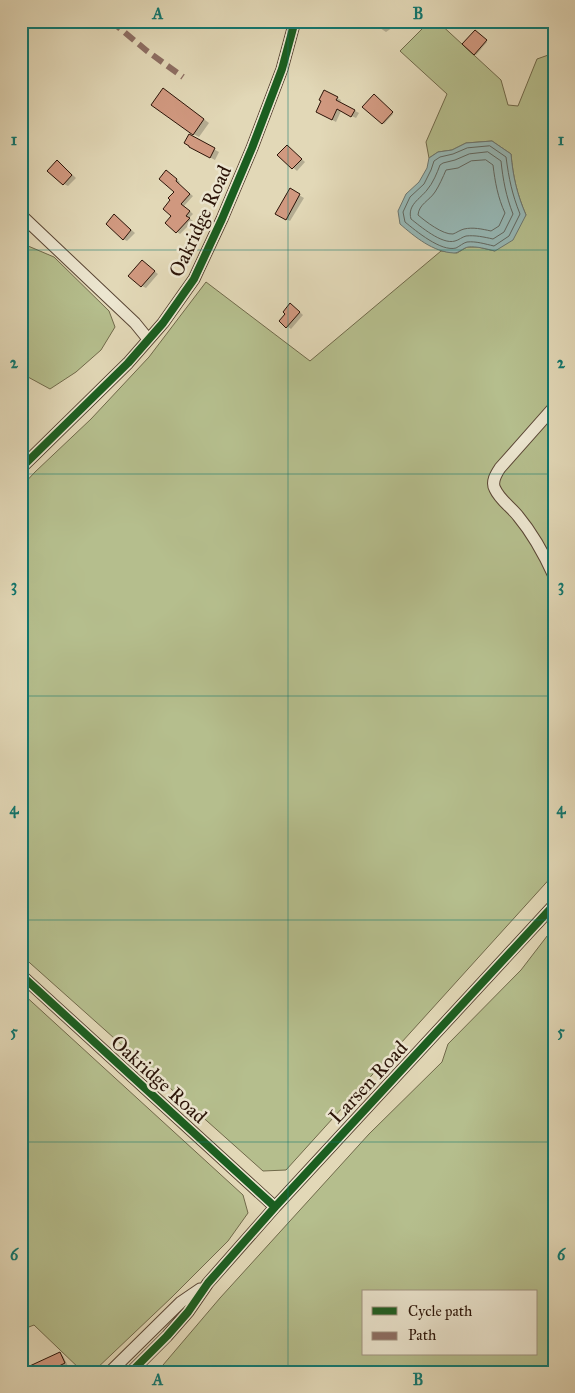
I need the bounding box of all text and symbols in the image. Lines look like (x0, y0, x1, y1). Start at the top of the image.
text: A (152, 4, 164, 23)
text: B (413, 4, 423, 23)
text: 1 (11, 130, 18, 149)
text: 1 (558, 130, 565, 149)
street label: Oakridge Road (164, 161, 237, 281)
text: 2 (10, 353, 19, 372)
text: 2 (557, 353, 566, 372)
text: 3 (11, 576, 17, 596)
text: 3 (558, 576, 564, 596)
text: 4 (10, 799, 20, 819)
text: 4 (557, 799, 567, 819)
text: 5 (10, 1022, 18, 1041)
text: 5 (557, 1022, 565, 1041)
street label: Oakridge Road (106, 1030, 212, 1129)
street label: Larsen Road (324, 1036, 412, 1128)
text: 6 (10, 1245, 19, 1264)
text: 6 (557, 1245, 566, 1264)
legend (362, 1290, 538, 1356)
text: Cycle path (408, 1302, 473, 1320)
text: Path (408, 1326, 437, 1344)
text: A (152, 1370, 164, 1389)
text: B (413, 1370, 423, 1389)

